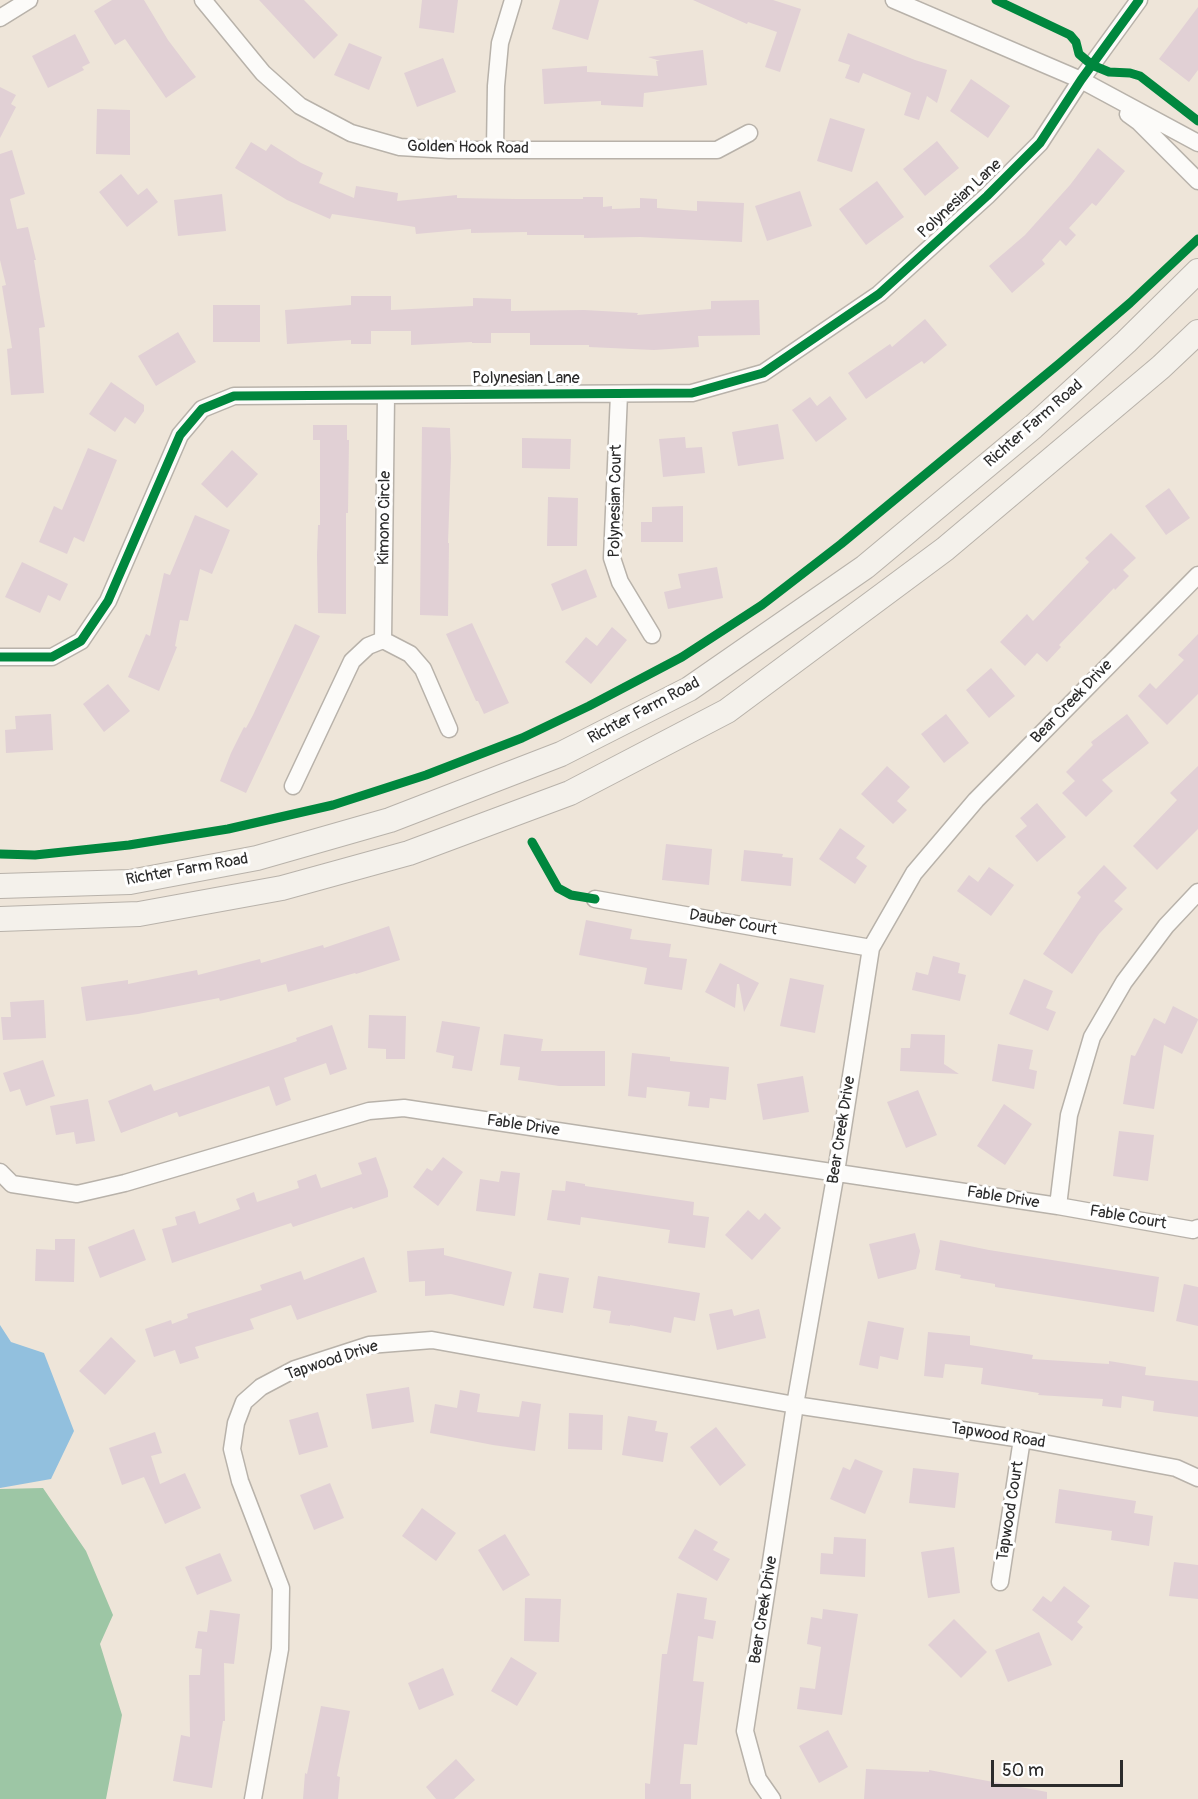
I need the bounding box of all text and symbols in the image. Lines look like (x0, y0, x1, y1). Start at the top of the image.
street label: Golden Hook Road (407, 137, 529, 159)
street label: Polynesian Lane (914, 155, 1006, 243)
street label: Polynesian Lane (472, 369, 580, 389)
street label: Richter Farm Road (981, 376, 1087, 472)
street label: Polynesian Court (605, 444, 627, 558)
street label: Kimono Circle (375, 471, 395, 565)
street label: Bear Creek Drive (1027, 656, 1117, 748)
street label: Richter Farm Road (585, 673, 703, 749)
street label: Richter Farm Road (124, 850, 250, 890)
street label: Dauber Court (688, 906, 778, 940)
street label: Bear Creek Drive (824, 1075, 860, 1185)
street label: Fable Drive (485, 1111, 561, 1141)
street label: Fable Drive (965, 1183, 1041, 1213)
street label: Fable Court (1088, 1202, 1168, 1234)
street label: Tapwood Drive (283, 1337, 381, 1385)
street label: Tapwood Road (949, 1419, 1047, 1453)
street label: Tapwood Court (994, 1460, 1028, 1562)
street label: Bear Creek Drive (746, 1555, 782, 1665)
scale bar (994, 1748, 1126, 1786)
text: 50 m (1002, 1759, 1044, 1782)

